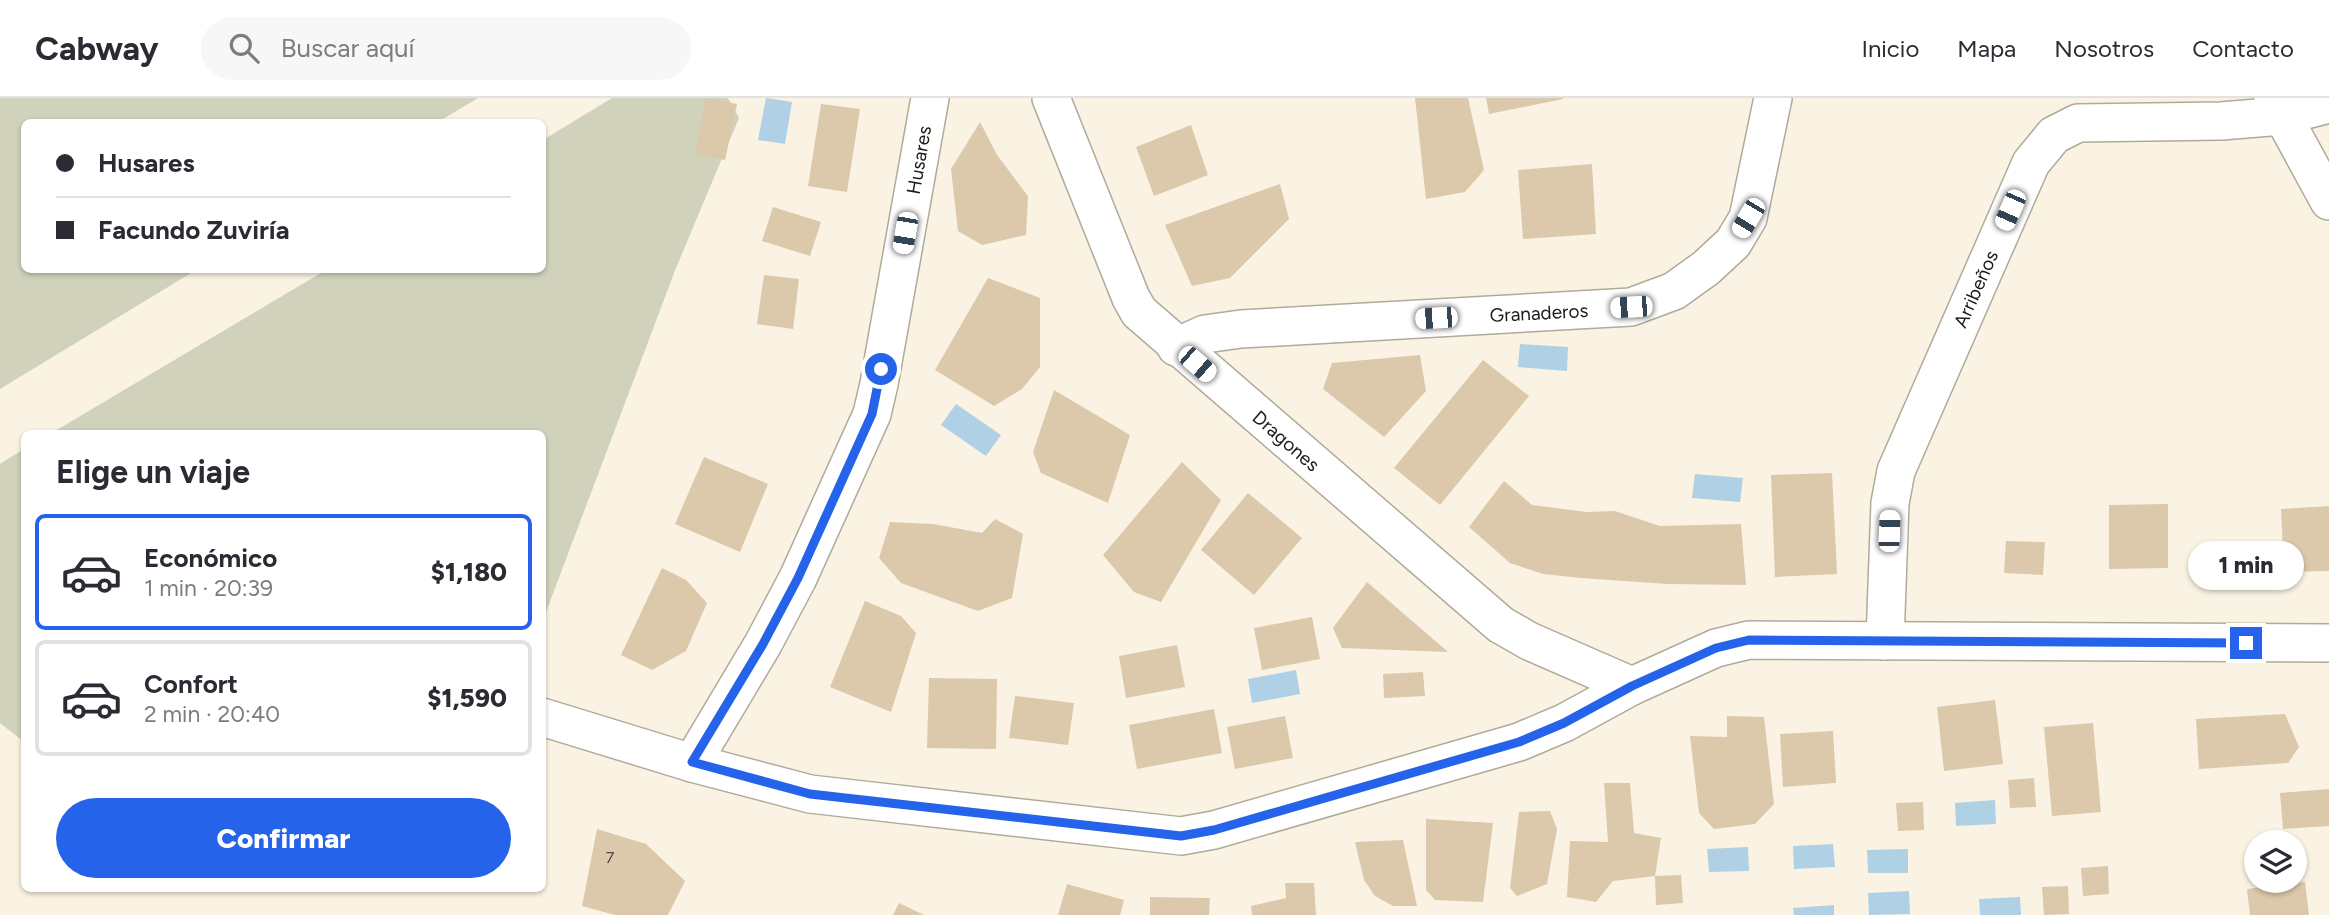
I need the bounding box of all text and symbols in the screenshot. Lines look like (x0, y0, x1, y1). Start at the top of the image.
search box (201, 17, 691, 80)
text: Cabway (35, 29, 159, 68)
icon: search (225, 29, 263, 67)
text: Buscar aquí (281, 32, 415, 64)
text: Inicio (1861, 34, 1919, 63)
text: Mapa (1957, 34, 2016, 63)
text: Nosotros (2054, 34, 2154, 63)
text: Contacto (2192, 34, 2294, 63)
street label: Husares (902, 124, 936, 196)
text: Husares (98, 147, 195, 179)
car (1992, 187, 2029, 233)
car (1729, 195, 1768, 241)
car (892, 210, 919, 256)
text: Facundo Zuviría (98, 214, 290, 246)
street label: Arribeños (1949, 247, 2003, 331)
car (1610, 295, 1653, 319)
street label: Granaderos (1489, 299, 1589, 327)
car (1415, 306, 1458, 330)
car (1175, 342, 1220, 386)
route start (865, 353, 897, 385)
street label: Dragones (1248, 406, 1324, 476)
text: Elige un viaje (56, 453, 250, 491)
car (1878, 510, 1901, 552)
icon: car (60, 541, 123, 604)
text: Económico (144, 542, 277, 574)
callout: 1 min (2188, 542, 2304, 590)
text: 1 min (2219, 551, 2273, 579)
text: $1,180 (431, 556, 507, 588)
text: 1 min · 20:39 (144, 574, 273, 602)
route end (2230, 627, 2262, 659)
icon: car (60, 667, 123, 730)
text: Confort (144, 668, 238, 700)
text: $1,590 (427, 682, 507, 714)
text: 2 min · 20:40 (144, 700, 280, 728)
button: Confirmar (56, 798, 511, 878)
map controls (2244, 830, 2307, 893)
button: layers (2244, 830, 2307, 893)
house number: 7 (606, 848, 615, 867)

